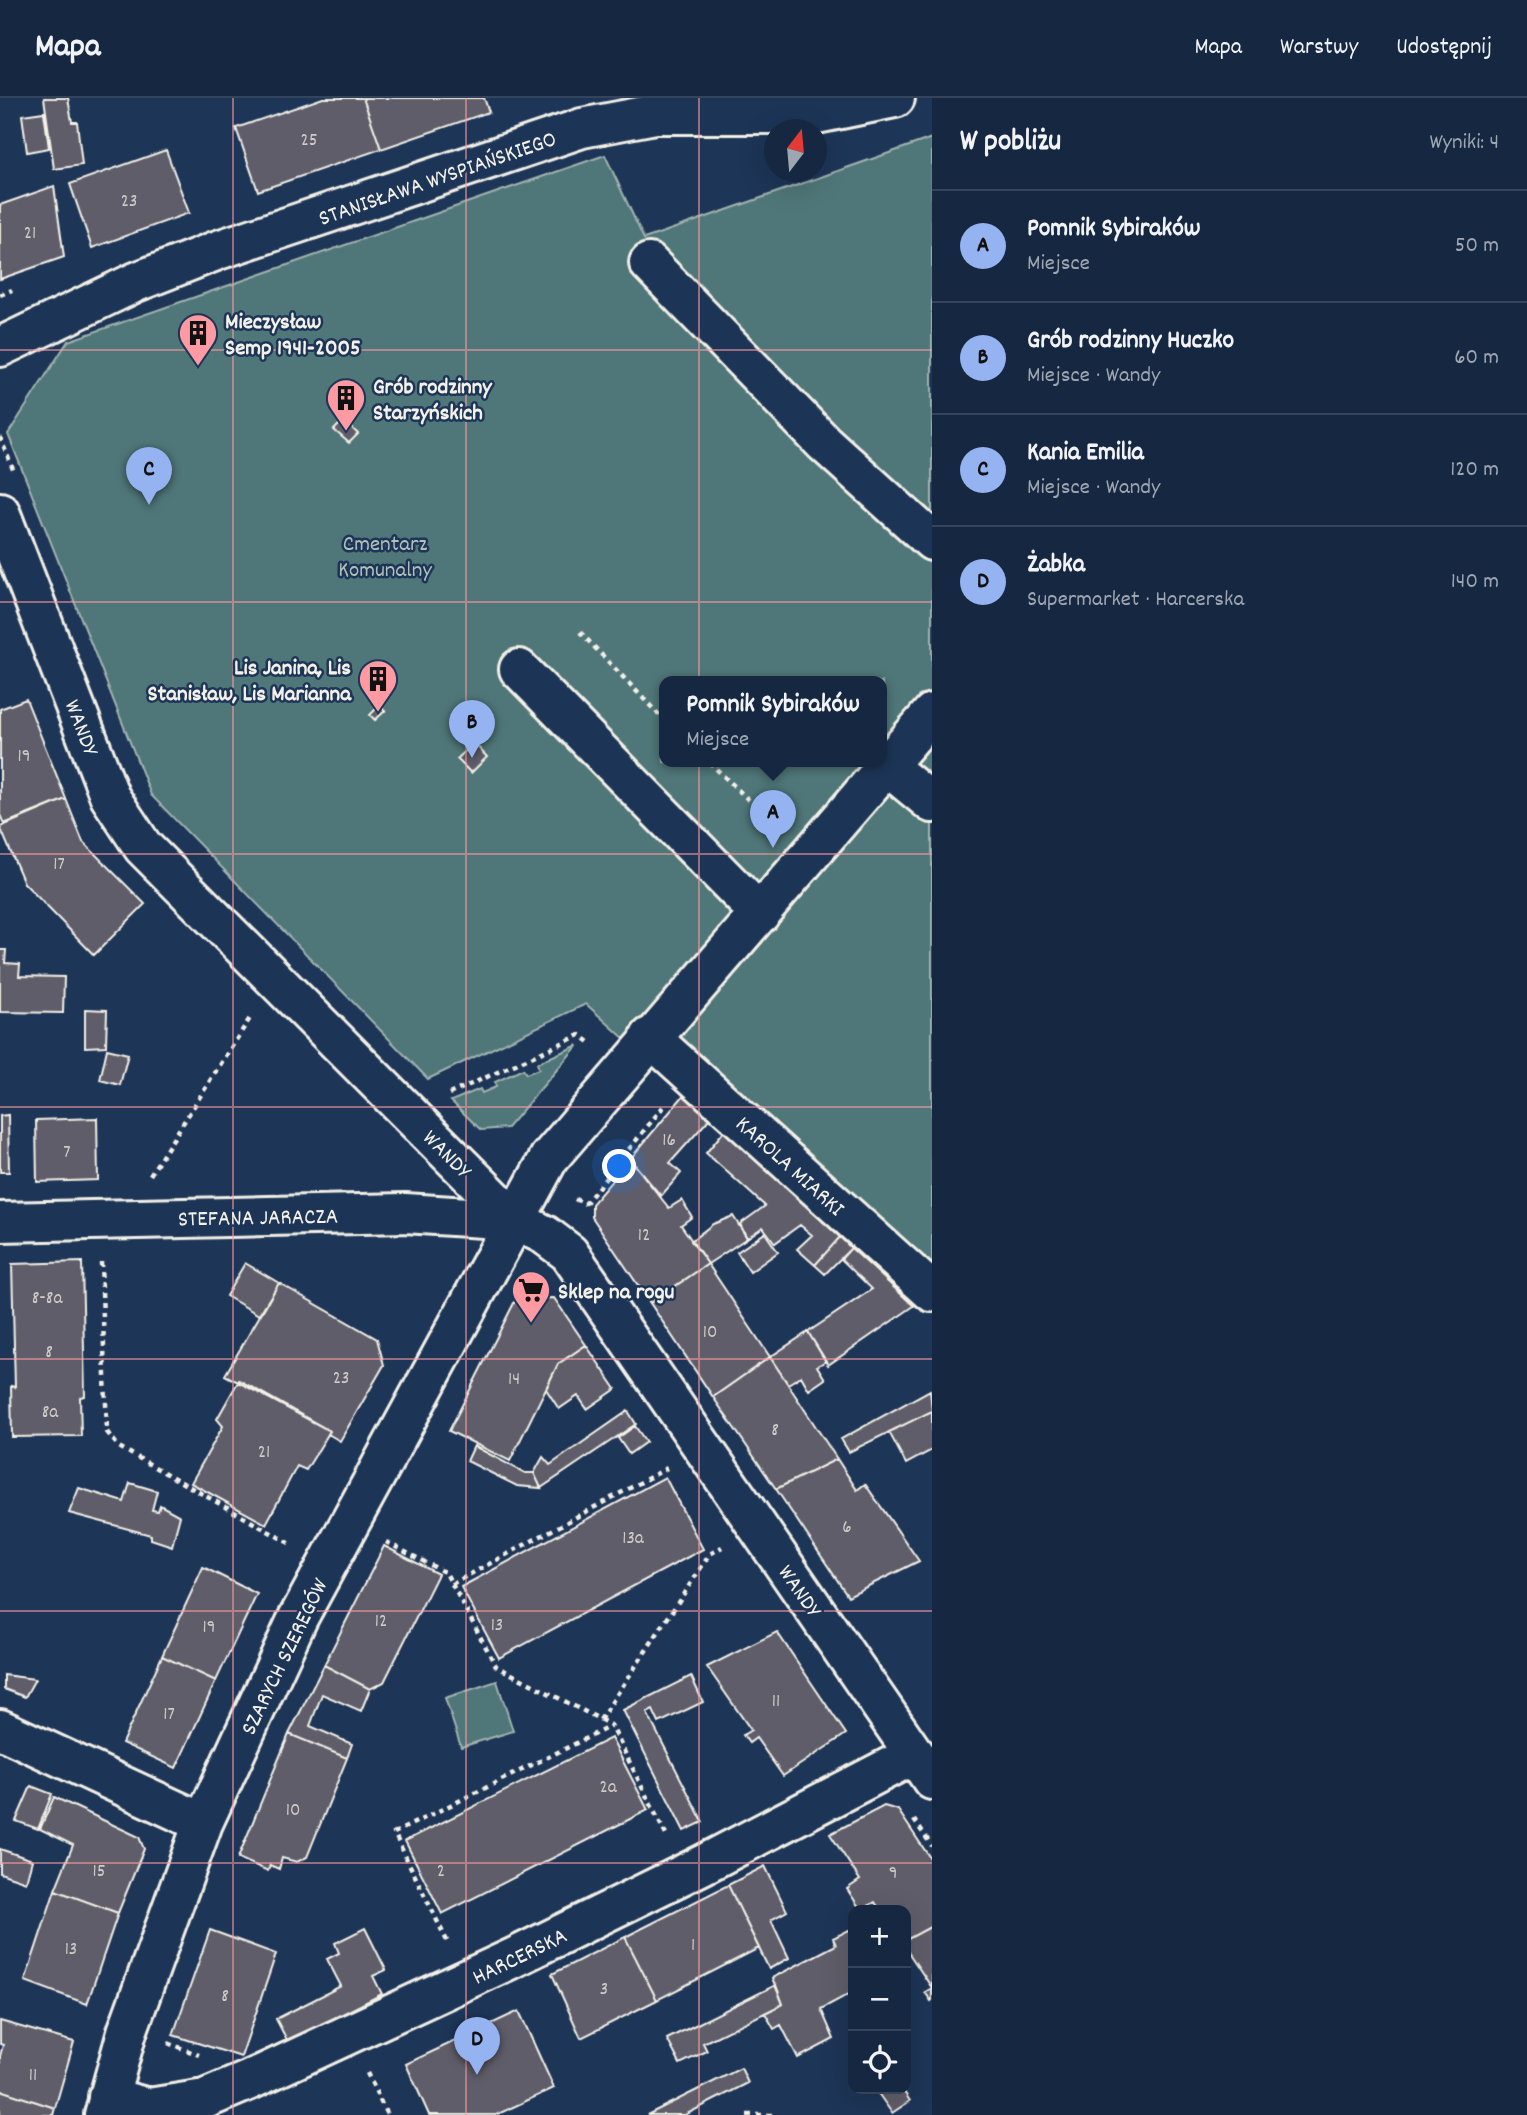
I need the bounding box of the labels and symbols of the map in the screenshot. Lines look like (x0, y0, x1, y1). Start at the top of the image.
north arrow (764, 119, 827, 182)
street label: STANISŁAWA WYSPIAŃSKIEGO (315, 124, 561, 237)
house number: 25 (300, 128, 318, 155)
house number: 23 (121, 189, 137, 216)
house number: 21 (24, 221, 36, 248)
place label: Mieczysław Semp 1941-2005 (225, 307, 361, 366)
building icon: Mieczysław Semp 1941-2005 (177, 312, 219, 367)
place label: Grób rodzinny Starzyńskich (373, 372, 493, 431)
building icon: Grób rodzinny Starzyńskich (325, 377, 367, 432)
pin: C (126, 447, 172, 505)
park label: Cmentarz Komunalny (338, 529, 432, 588)
place label: Lis Janina, Lis Stanisław, Lis Marianna (148, 653, 352, 712)
building icon: Lis Janina, Lis Stanisław, Lis Marianna (357, 658, 399, 713)
street label: WANDY (54, 696, 106, 762)
pin: B (449, 700, 495, 758)
house number: 19 (18, 744, 30, 771)
pin: A (750, 790, 796, 848)
house number: 17 (53, 852, 65, 879)
street label: KAROLA MIARKI (727, 1110, 851, 1226)
street label: WANDY (414, 1124, 478, 1188)
house number: 16 (662, 1128, 676, 1155)
house number: 7 (63, 1140, 71, 1167)
your location (602, 1149, 636, 1183)
street label: STEFANA JARACZA (178, 1202, 339, 1237)
house number: 12 (638, 1223, 650, 1250)
supermarket icon: Sklep na rogu (510, 1269, 552, 1324)
place label: Sklep na rogu (558, 1277, 675, 1310)
house number: 8-8a (32, 1286, 63, 1313)
house number: 10 (703, 1320, 717, 1347)
house number: 8 (45, 1340, 53, 1367)
house number: 23 (333, 1366, 349, 1393)
house number: 14 (508, 1367, 520, 1394)
house number: 8a (42, 1400, 59, 1427)
house number: 8 (771, 1418, 779, 1445)
house number: 21 (258, 1440, 270, 1467)
house number: 6 (842, 1515, 852, 1542)
house number: 13a (622, 1526, 645, 1553)
street label: WANDY (768, 1559, 828, 1625)
street label: SZARYCH SZEREGÓW (234, 1573, 339, 1741)
house number: 12 (375, 1609, 387, 1636)
house number: 13 (491, 1613, 503, 1640)
house number: 19 (203, 1615, 215, 1642)
house number: 11 (772, 1689, 780, 1716)
house number: 17 (163, 1702, 175, 1729)
house number: 2a (599, 1775, 618, 1802)
house number: 10 (286, 1798, 300, 1825)
house number: 15 (93, 1859, 105, 1886)
house number: 2 (437, 1859, 445, 1886)
house number: 9 (889, 1861, 897, 1888)
street label: HARCERSKA (468, 1921, 574, 1995)
house number: 1 (691, 1933, 695, 1960)
house number: 13 (65, 1937, 77, 1964)
house number: 3 (600, 1977, 608, 2004)
house number: 8 (221, 1984, 229, 2011)
pin: D (454, 2017, 500, 2075)
house number: 11 (29, 2063, 37, 2090)

